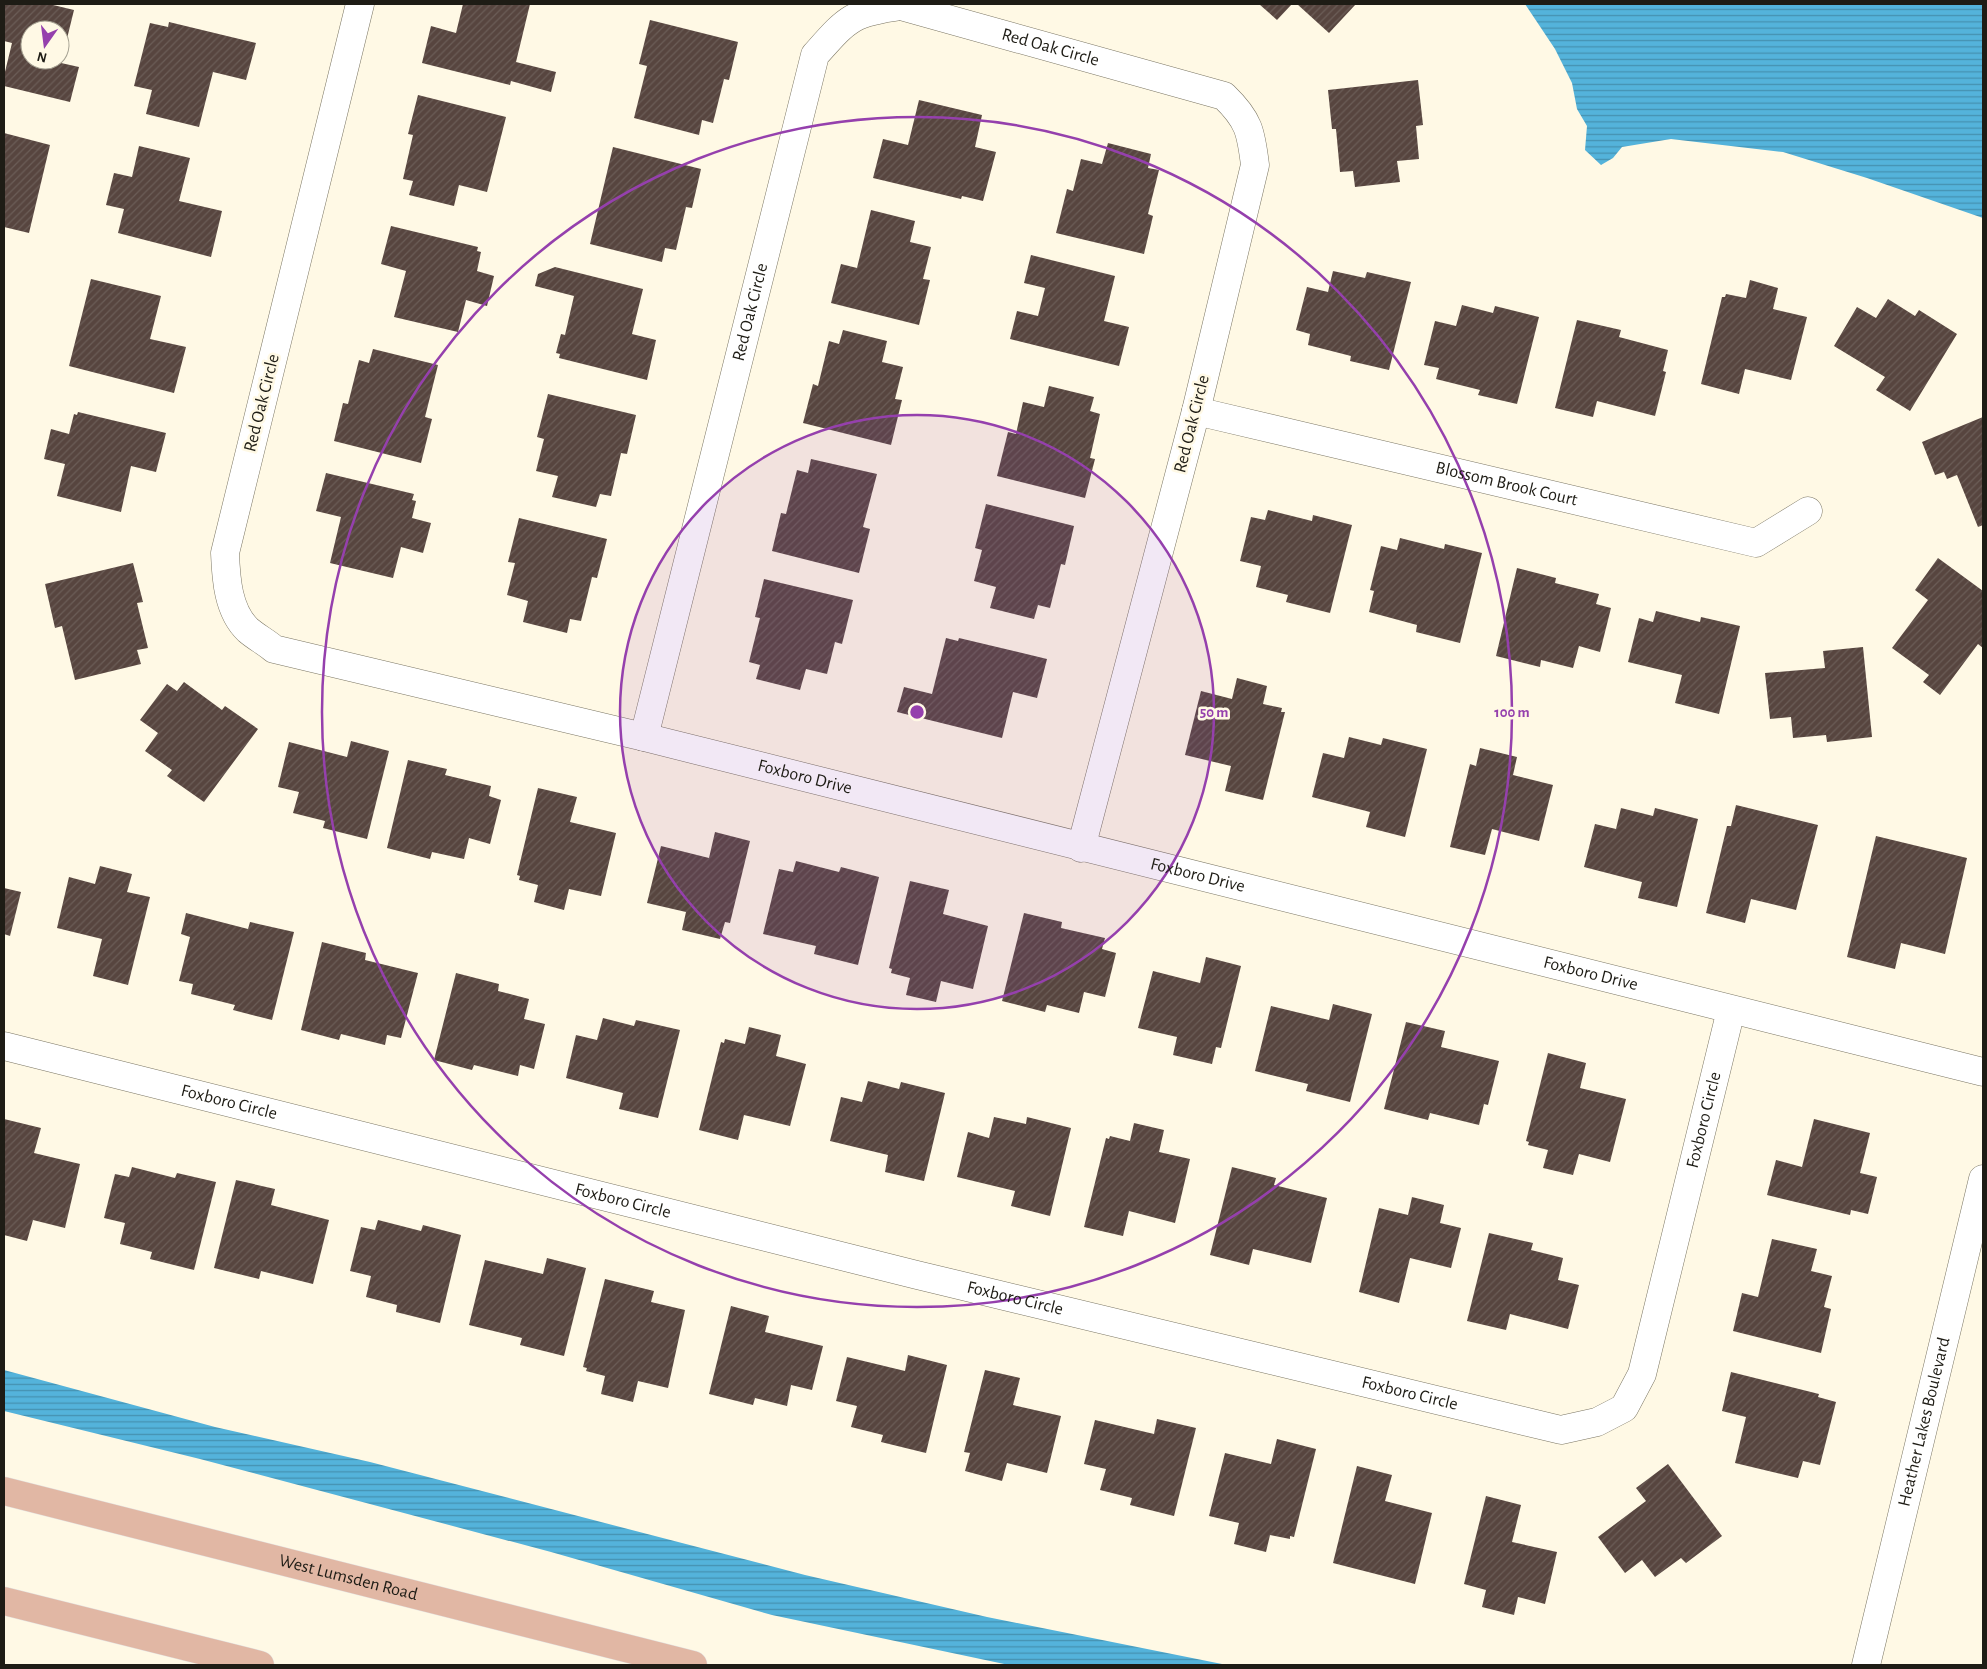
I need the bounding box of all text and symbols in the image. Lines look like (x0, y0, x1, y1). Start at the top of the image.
north arrow (20, 20, 70, 70)
street label: Red Oak Circle (1000, 26, 1101, 70)
text: N (36, 49, 49, 65)
street label: Red Oak Circle (730, 261, 771, 363)
street label: Red Oak Circle (241, 352, 283, 454)
street label: Red Oak Circle (1171, 373, 1213, 475)
street label: Blossom Brook Court (1434, 459, 1579, 510)
centre of rings (908, 703, 926, 721)
text: 50 m (1200, 705, 1228, 720)
text: 100 m (1494, 705, 1530, 720)
street label: Foxboro Drive (756, 757, 854, 798)
street label: Foxboro Drive (1149, 855, 1247, 896)
street label: Foxboro Drive (1541, 953, 1640, 994)
street label: Foxboro Circle (1684, 1070, 1725, 1170)
street label: Foxboro Circle (179, 1082, 279, 1123)
street label: Foxboro Circle (573, 1181, 673, 1222)
street label: Foxboro Circle (965, 1278, 1065, 1319)
street label: Heather Lakes Boulevard (1895, 1336, 1954, 1508)
street label: Foxboro Circle (1360, 1373, 1460, 1414)
street label: West Lumsden Road (277, 1552, 419, 1604)

